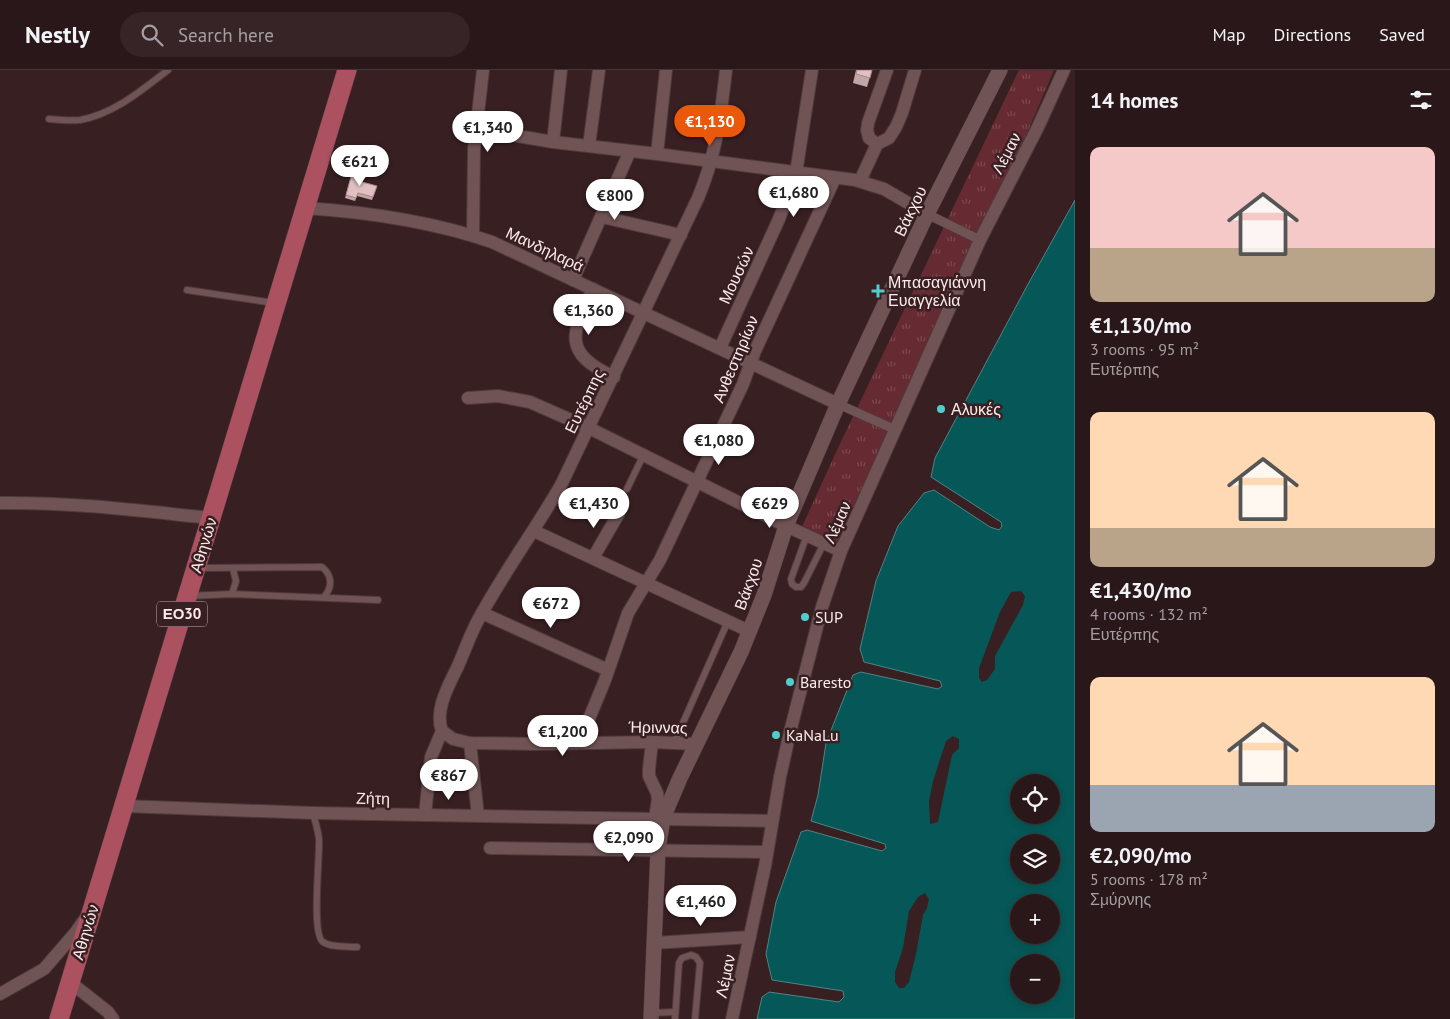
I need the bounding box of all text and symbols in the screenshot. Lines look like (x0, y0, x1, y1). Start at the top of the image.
search box (120, 12, 470, 57)
text: Nestly (25, 19, 90, 50)
icon: search (138, 21, 166, 49)
text: Search here (178, 23, 274, 47)
text: Map (1213, 23, 1245, 46)
text: Directions (1273, 23, 1351, 46)
text: Saved (1379, 23, 1425, 46)
icon: filters (1407, 86, 1435, 114)
text: 14 homes (1090, 87, 1178, 114)
pin: €1,130 (669, 104, 751, 147)
pin: €1,340 (447, 111, 529, 153)
text: €1,130 (685, 111, 735, 131)
text: €1,340 (463, 117, 513, 137)
street label: Λέμαν (987, 129, 1025, 177)
pin: €621 (330, 144, 390, 187)
text: €621 (342, 151, 378, 171)
pin: €1,680 (753, 176, 835, 218)
pin: €800 (585, 178, 645, 221)
icon: home (1218, 179, 1308, 269)
text: €1,680 (769, 182, 819, 202)
street label: Βάκχου (889, 183, 931, 239)
text: €800 (597, 185, 633, 205)
street label: Μανδηλαρά (503, 222, 587, 276)
street label: Μουσών (714, 243, 758, 307)
place label: Μπασαγιάννη Ευαγγελία (888, 272, 986, 310)
marker: Μπασαγιάννη Ευαγγελία (872, 285, 884, 297)
pin: €1,360 (548, 294, 630, 336)
text: €1,360 (564, 300, 614, 320)
street label: Ανθεστηρίων (708, 312, 762, 406)
text: €1,130/mo (1090, 312, 1192, 339)
text: 3 rooms · 95 m² (1090, 339, 1199, 359)
text: Ευτέρπης (1090, 359, 1159, 379)
street label: Ευτέρπης (560, 365, 608, 436)
place label: Αλυκές (951, 399, 1001, 419)
marker: Αλυκές (935, 403, 947, 415)
pin: €1,080 (678, 424, 760, 466)
text: €1,080 (694, 430, 744, 450)
icon: home (1218, 444, 1308, 534)
pin: €1,430 (553, 486, 635, 529)
pin: €629 (740, 486, 800, 529)
text: €1,430 (569, 493, 619, 513)
text: €629 (752, 493, 788, 513)
street label: Λέμαν (819, 498, 855, 546)
street label: Αθηνών (185, 515, 221, 575)
street label: Βάκχου (729, 555, 767, 613)
text: €1,430/mo (1090, 577, 1192, 604)
pin: €672 (521, 586, 581, 629)
text: €672 (533, 593, 569, 613)
road number: ΕΟ30 (157, 602, 207, 626)
text: 4 rooms · 132 m² (1090, 604, 1208, 624)
place label: SUP (815, 607, 843, 627)
marker: SUP (799, 611, 811, 623)
text: Ευτέρπης (1090, 624, 1159, 644)
place label: Baresto (800, 672, 851, 692)
marker: Baresto (784, 676, 796, 688)
icon: home (1218, 709, 1308, 799)
pin: €1,200 (522, 714, 604, 757)
street label: Ήριννας (627, 716, 688, 738)
text: €1,200 (538, 721, 588, 741)
place label: KaNaLu (786, 725, 839, 745)
marker: KaNaLu (770, 729, 782, 741)
pin: €867 (419, 758, 479, 801)
text: €867 (431, 765, 467, 785)
map controls (1010, 774, 1060, 1004)
button: locate (1010, 774, 1060, 824)
street label: Ζήτη (356, 788, 390, 808)
pin: €2,090 (588, 820, 670, 863)
text: €2,090 (604, 827, 654, 847)
button: layers (1010, 834, 1060, 884)
text: €2,090/mo (1090, 842, 1192, 869)
text: 5 rooms · 178 m² (1090, 869, 1208, 889)
pin: €1,460 (660, 884, 742, 927)
text: Σμύρνης (1090, 889, 1151, 909)
text: €1,460 (676, 891, 726, 911)
button: + (1010, 894, 1060, 944)
street label: Αθηνών (67, 902, 103, 962)
street label: Λέμαν (711, 952, 739, 1000)
button: − (1010, 954, 1060, 1004)

